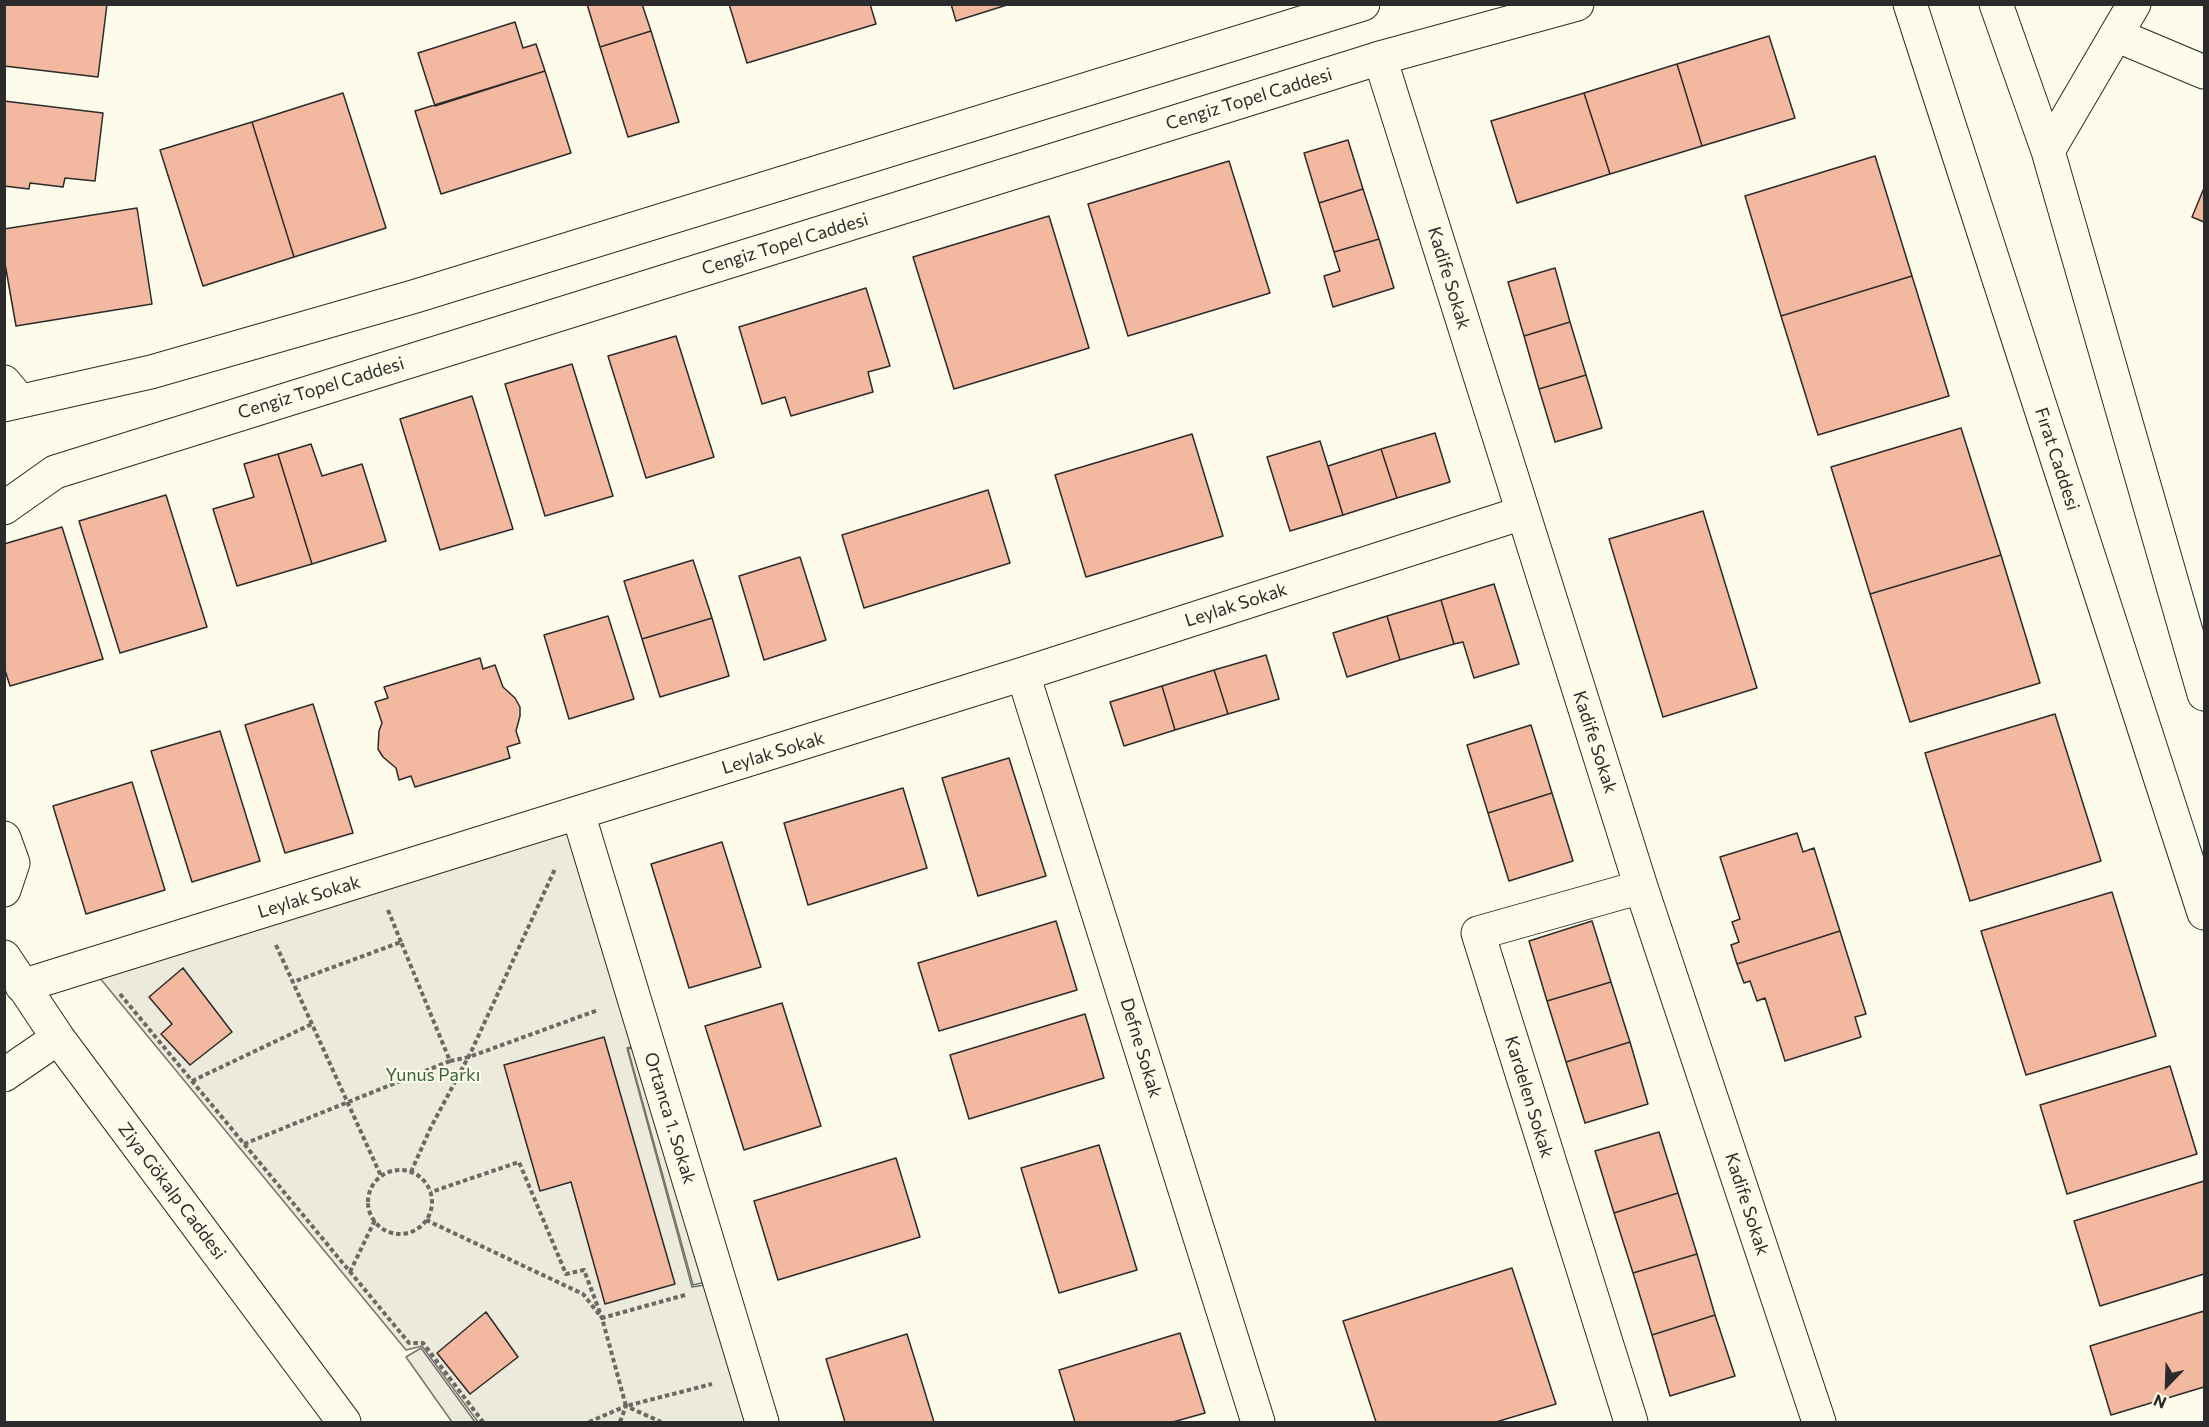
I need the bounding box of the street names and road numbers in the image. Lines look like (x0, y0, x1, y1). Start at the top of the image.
street label: Cengiz Topel Caddesi (1163, 63, 1335, 135)
street label: Cengiz Topel Caddesi (699, 208, 871, 280)
street label: Kadife Sokak (1423, 224, 1475, 332)
street label: Cengiz Topel Caddesi (235, 352, 407, 424)
street label: Fırat Caddesi (2030, 405, 2084, 513)
street label: Leylak Sokak (1182, 578, 1290, 632)
street label: Kadife Sokak (1568, 688, 1622, 796)
street label: Leylak Sokak (719, 727, 827, 779)
street label: Leylak Sokak (255, 871, 363, 923)
street label: Defne Sokak (1116, 995, 1166, 1101)
street label: Kardelen Sokak (1500, 1033, 1558, 1161)
street label: Ortanca 1. Sokak (640, 1050, 700, 1186)
street label: Ziya Gökalp Caddesi (114, 1118, 230, 1264)
street label: Kadife Sokak (1720, 1150, 1774, 1258)

